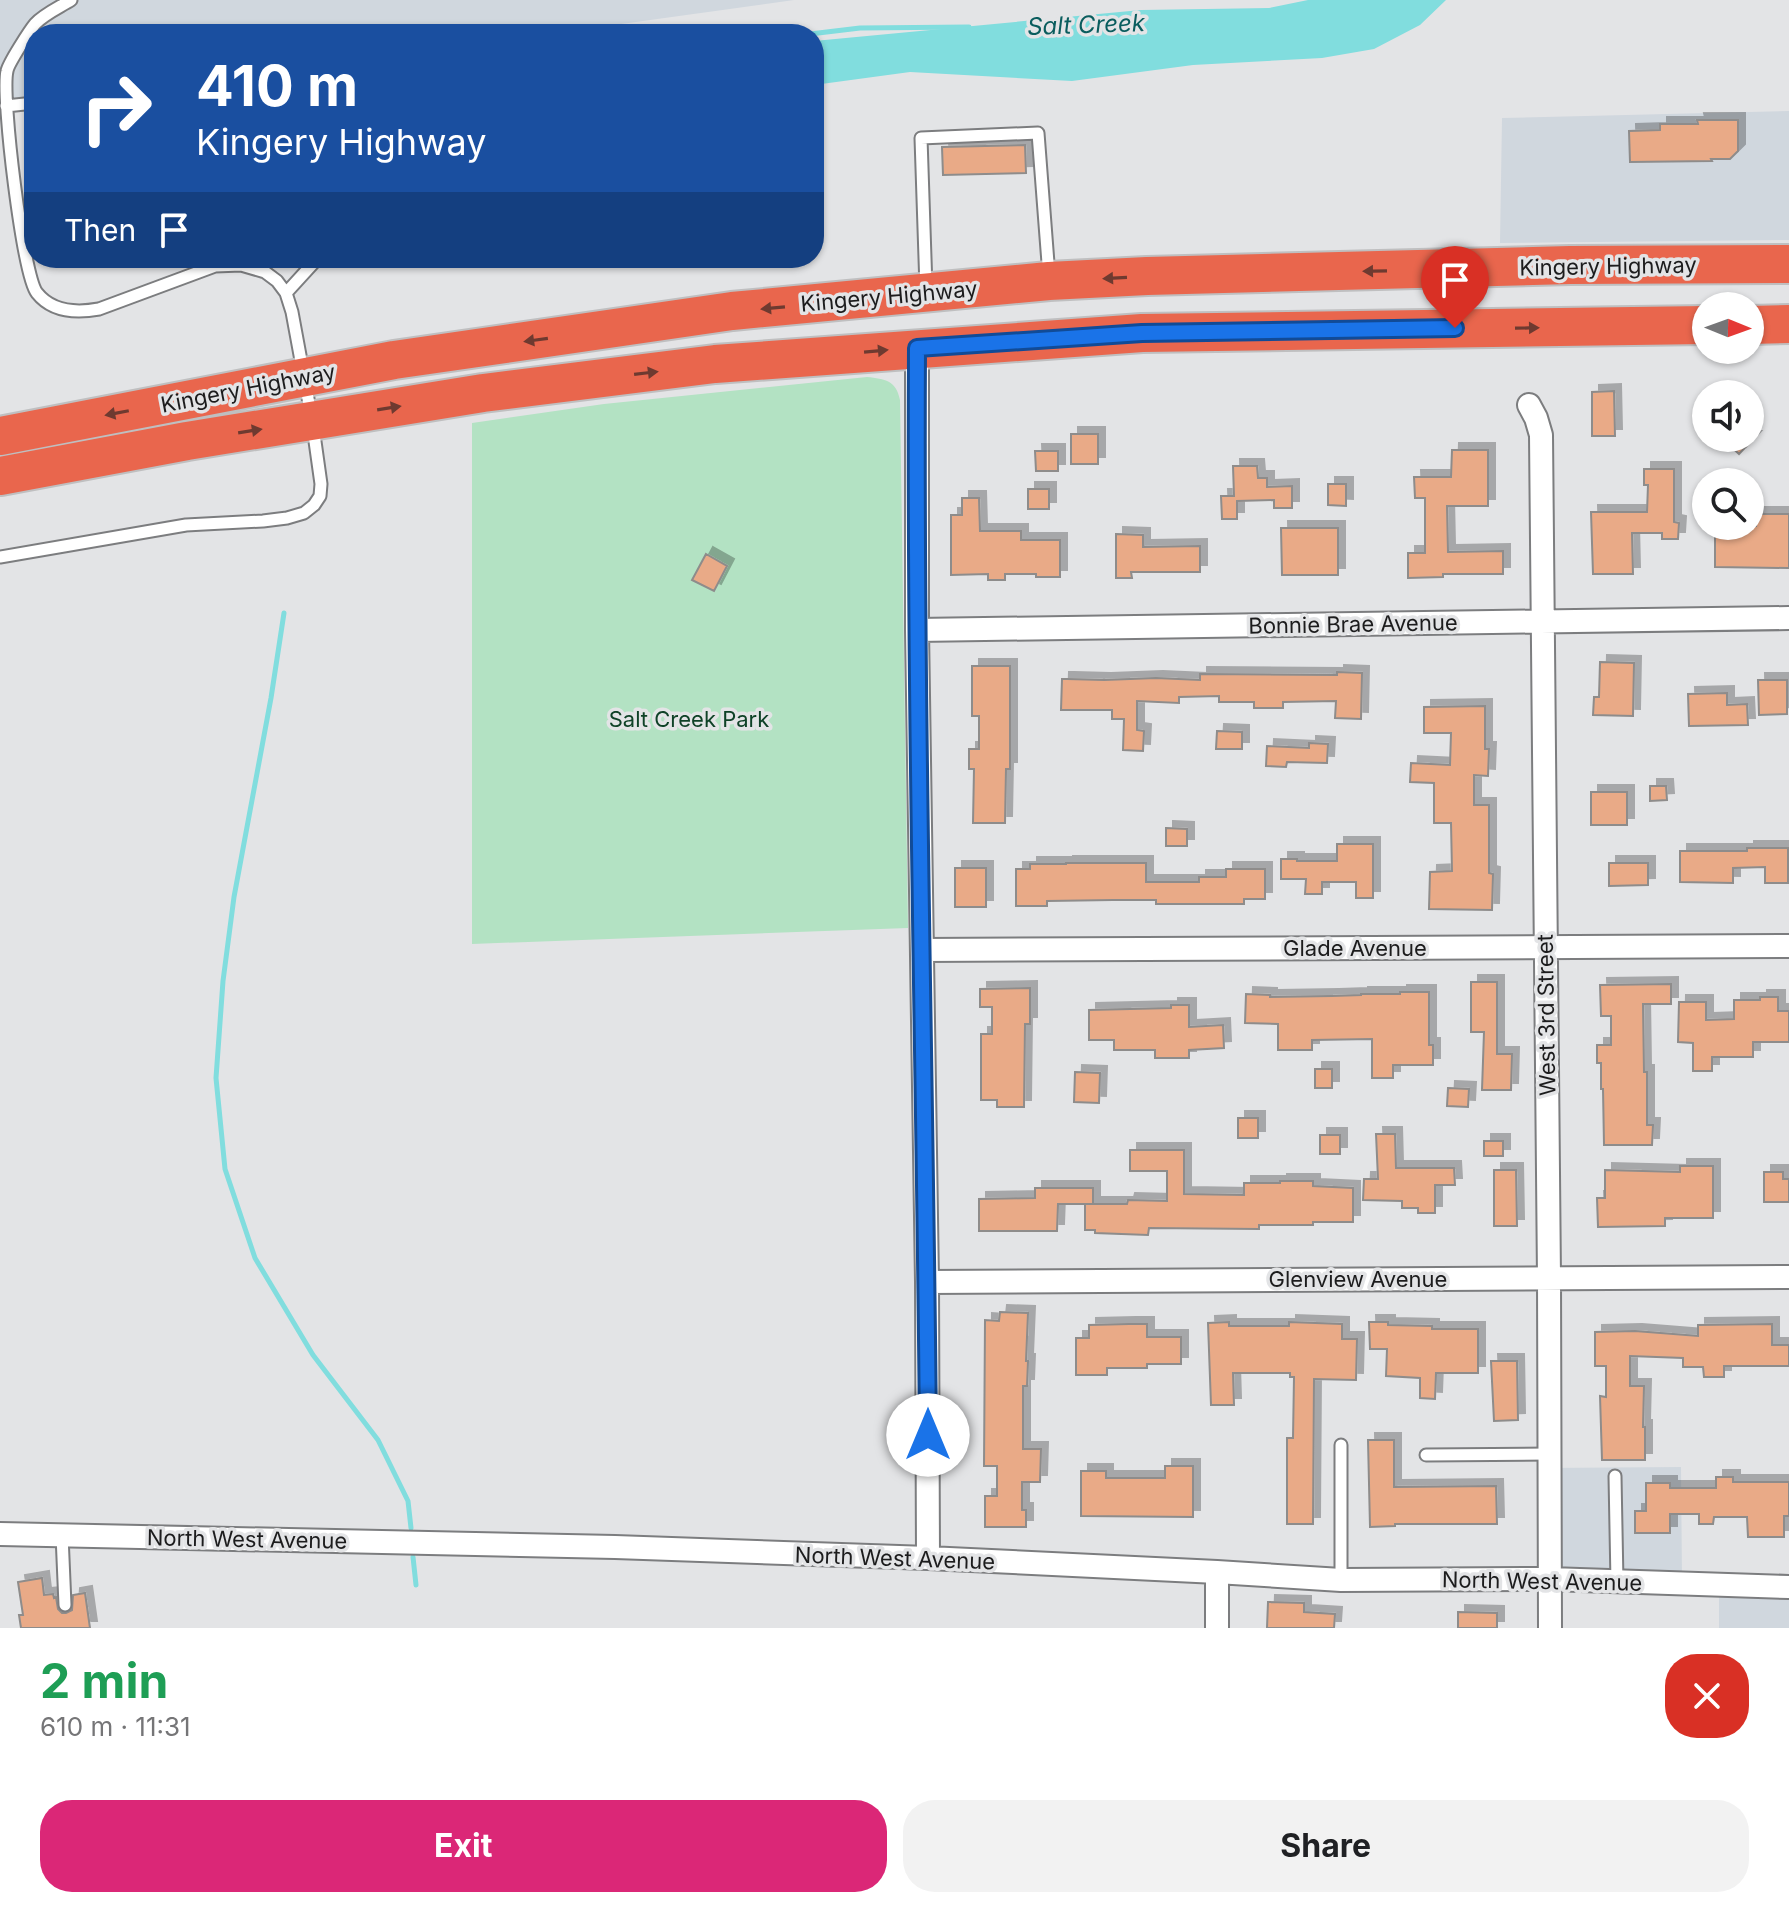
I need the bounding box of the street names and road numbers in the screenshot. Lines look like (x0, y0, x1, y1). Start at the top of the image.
street label: Kingery Highway (1519, 251, 1697, 281)
street label: Kingery Highway (799, 275, 979, 317)
street label: Kingery Highway (158, 358, 338, 418)
street label: Bonnie Brae Avenue (1248, 609, 1458, 639)
street label: West 3rd Street (1532, 934, 1560, 1096)
street label: Glade Avenue (1283, 935, 1427, 961)
street label: Glenview Avenue (1269, 1266, 1447, 1292)
street label: North West Avenue (147, 1524, 347, 1554)
street label: North West Avenue (794, 1542, 996, 1574)
street label: North West Avenue (1442, 1566, 1642, 1596)

